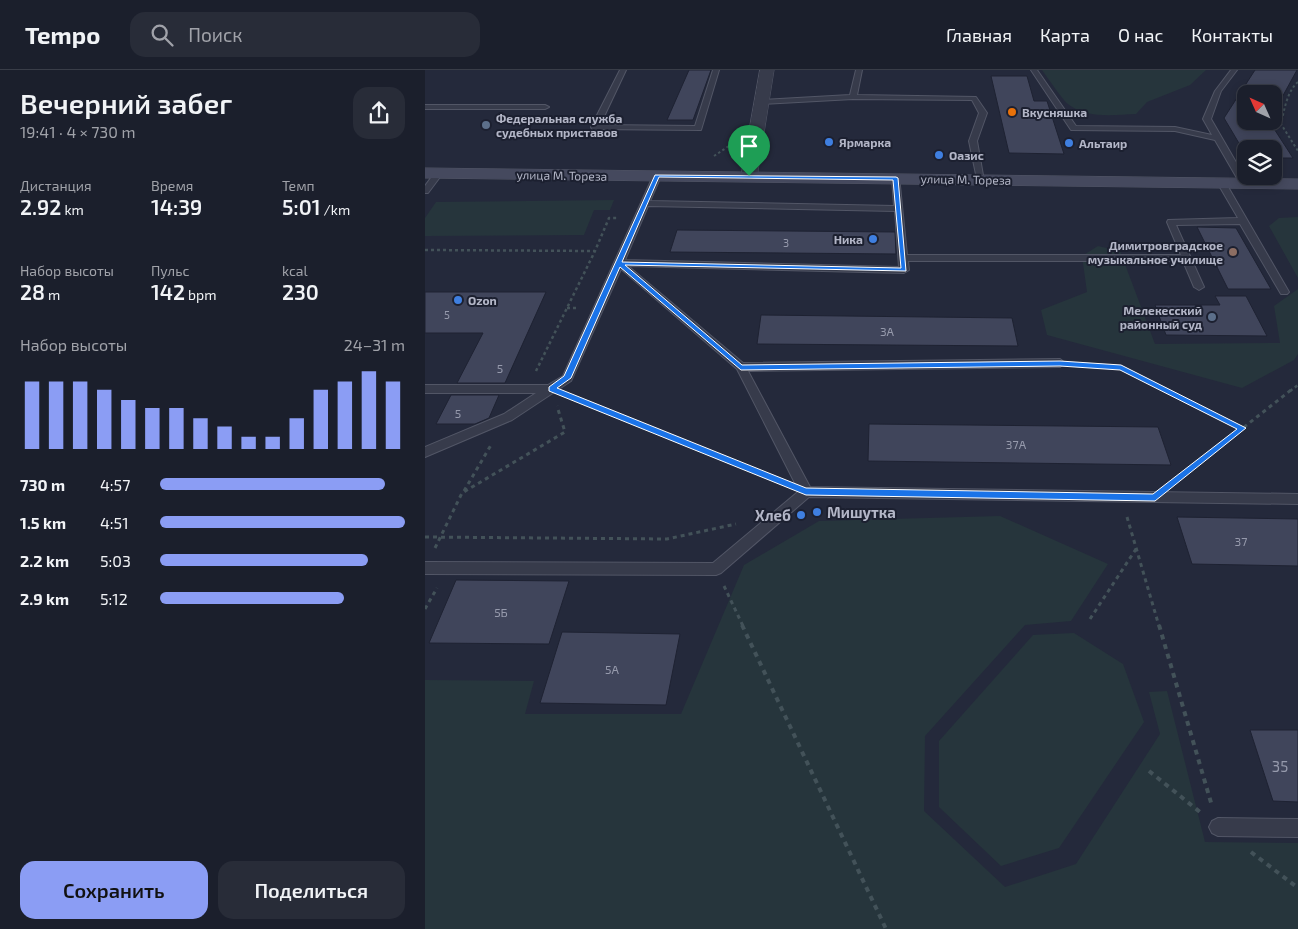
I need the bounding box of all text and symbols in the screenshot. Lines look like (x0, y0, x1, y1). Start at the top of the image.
search box (130, 12, 480, 57)
text: Tempo (25, 20, 100, 49)
icon: search (148, 21, 176, 49)
text: Поиск (188, 23, 243, 46)
text: Главная (946, 24, 1012, 46)
text: Карта (1040, 24, 1090, 46)
text: О нас (1118, 24, 1163, 46)
text: Контакты (1191, 24, 1273, 46)
north arrow (1237, 85, 1283, 130)
map controls (1237, 85, 1282, 185)
text: Вечерний забег (20, 86, 232, 120)
button: share (353, 87, 405, 139)
place label: Вкусняшка (1022, 105, 1087, 119)
marker: Вкусняшка (1006, 106, 1018, 118)
place label: Федеральная служба судебных приставов (496, 111, 622, 139)
marker: Федеральная служба судебных приставов (480, 119, 492, 131)
text: 19:41 · 4 × 730 m (20, 122, 135, 141)
pin (728, 125, 770, 176)
icon: arrive (735, 132, 763, 160)
place label: Ярмарка (839, 135, 891, 149)
marker: Ярмарка (823, 136, 835, 148)
place label: Альтаир (1079, 136, 1127, 150)
marker: Альтаир (1063, 137, 1075, 149)
button: layers (1237, 140, 1282, 185)
place label: Оазис (949, 148, 984, 162)
marker: Оазис (933, 149, 945, 161)
street label: улица М. Тореза (517, 167, 607, 184)
street label: улица М. Тореза (921, 171, 1011, 188)
text: Дистанция (20, 177, 92, 194)
text: Время (151, 177, 193, 194)
text: Темп (282, 177, 315, 194)
text: 2.92 (20, 194, 61, 219)
text: 14:39 (151, 194, 202, 219)
text: 5:01 (282, 194, 320, 219)
text: km (61, 201, 84, 218)
text: /km (320, 201, 350, 218)
place label: Ника (834, 232, 863, 246)
marker: Ника (867, 233, 879, 245)
house number: 3 (783, 236, 789, 249)
place label: Димитровградское музыкальное училище (1088, 238, 1223, 266)
marker: Димитровградское музыкальное училище (1227, 246, 1239, 258)
text: Набор высоты (20, 262, 114, 279)
text: Пульс (151, 262, 189, 279)
text: kcal (282, 262, 308, 279)
text: 28 (20, 279, 45, 304)
text: 142 (151, 279, 185, 304)
text: 230 (282, 279, 319, 304)
text: m (45, 286, 60, 303)
text: bpm (185, 286, 217, 303)
place label: Ozon (468, 293, 497, 307)
marker: Ozon (452, 294, 464, 306)
place label: Мелекесский районный суд (1120, 303, 1202, 331)
house number: 5 (444, 308, 450, 321)
marker: Мелекесский районный суд (1206, 311, 1218, 323)
house number: 3А (880, 324, 895, 338)
text: Набор высоты (20, 335, 127, 354)
text: 24–31 m (344, 335, 405, 354)
house number: 5 (497, 361, 503, 375)
house number: 5 (455, 406, 461, 420)
house number: 37А (1006, 437, 1027, 451)
text: 730 m (20, 475, 65, 494)
text: 4:57 (100, 475, 130, 494)
place label: Мишутка (827, 503, 896, 521)
place label: Хлеб (755, 506, 791, 524)
marker: Мишутка (811, 506, 823, 518)
marker: Хлеб (795, 509, 807, 521)
text: 1.5 km (20, 513, 66, 532)
text: 4:51 (100, 513, 129, 532)
house number: 37 (1235, 534, 1247, 548)
text: 2.2 km (20, 551, 69, 570)
text: 5:03 (100, 551, 131, 570)
text: 2.9 km (20, 589, 69, 608)
text: 5:12 (100, 589, 128, 608)
house number: 5Б (494, 605, 508, 619)
house number: 5А (605, 662, 619, 676)
house number: 35 (1272, 757, 1288, 775)
button: Сохранить (20, 861, 208, 919)
button: Поделиться (218, 861, 405, 919)

